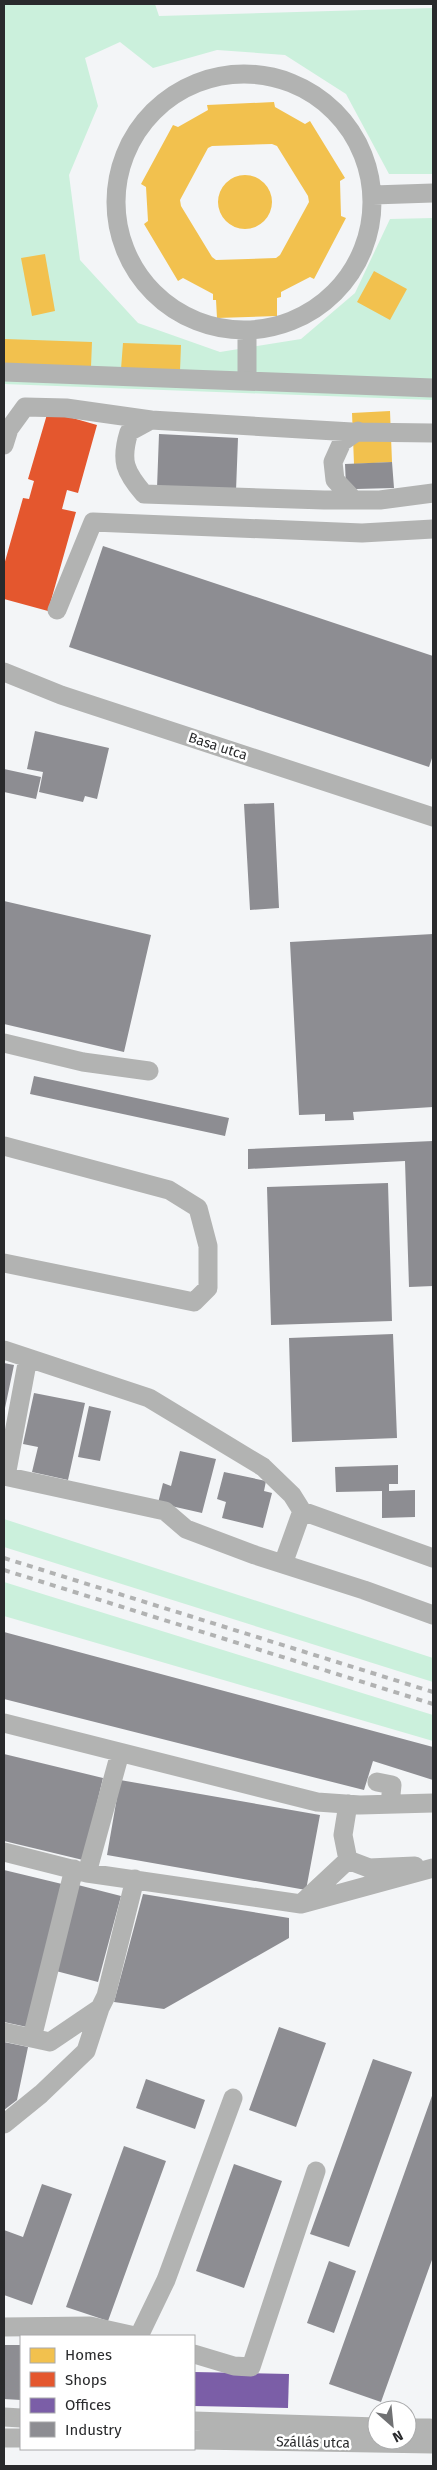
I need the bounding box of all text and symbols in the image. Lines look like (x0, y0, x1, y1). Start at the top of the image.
street label: Basa utca (186, 729, 249, 764)
legend (20, 2335, 195, 2450)
text: Homes (65, 2346, 112, 2364)
text: Shops (65, 2371, 107, 2389)
text: Offices (65, 2396, 111, 2414)
north arrow (367, 2400, 417, 2450)
text: Industry (65, 2421, 122, 2439)
text: N (390, 2426, 406, 2446)
street label: Szállás utca (276, 2433, 350, 2452)

